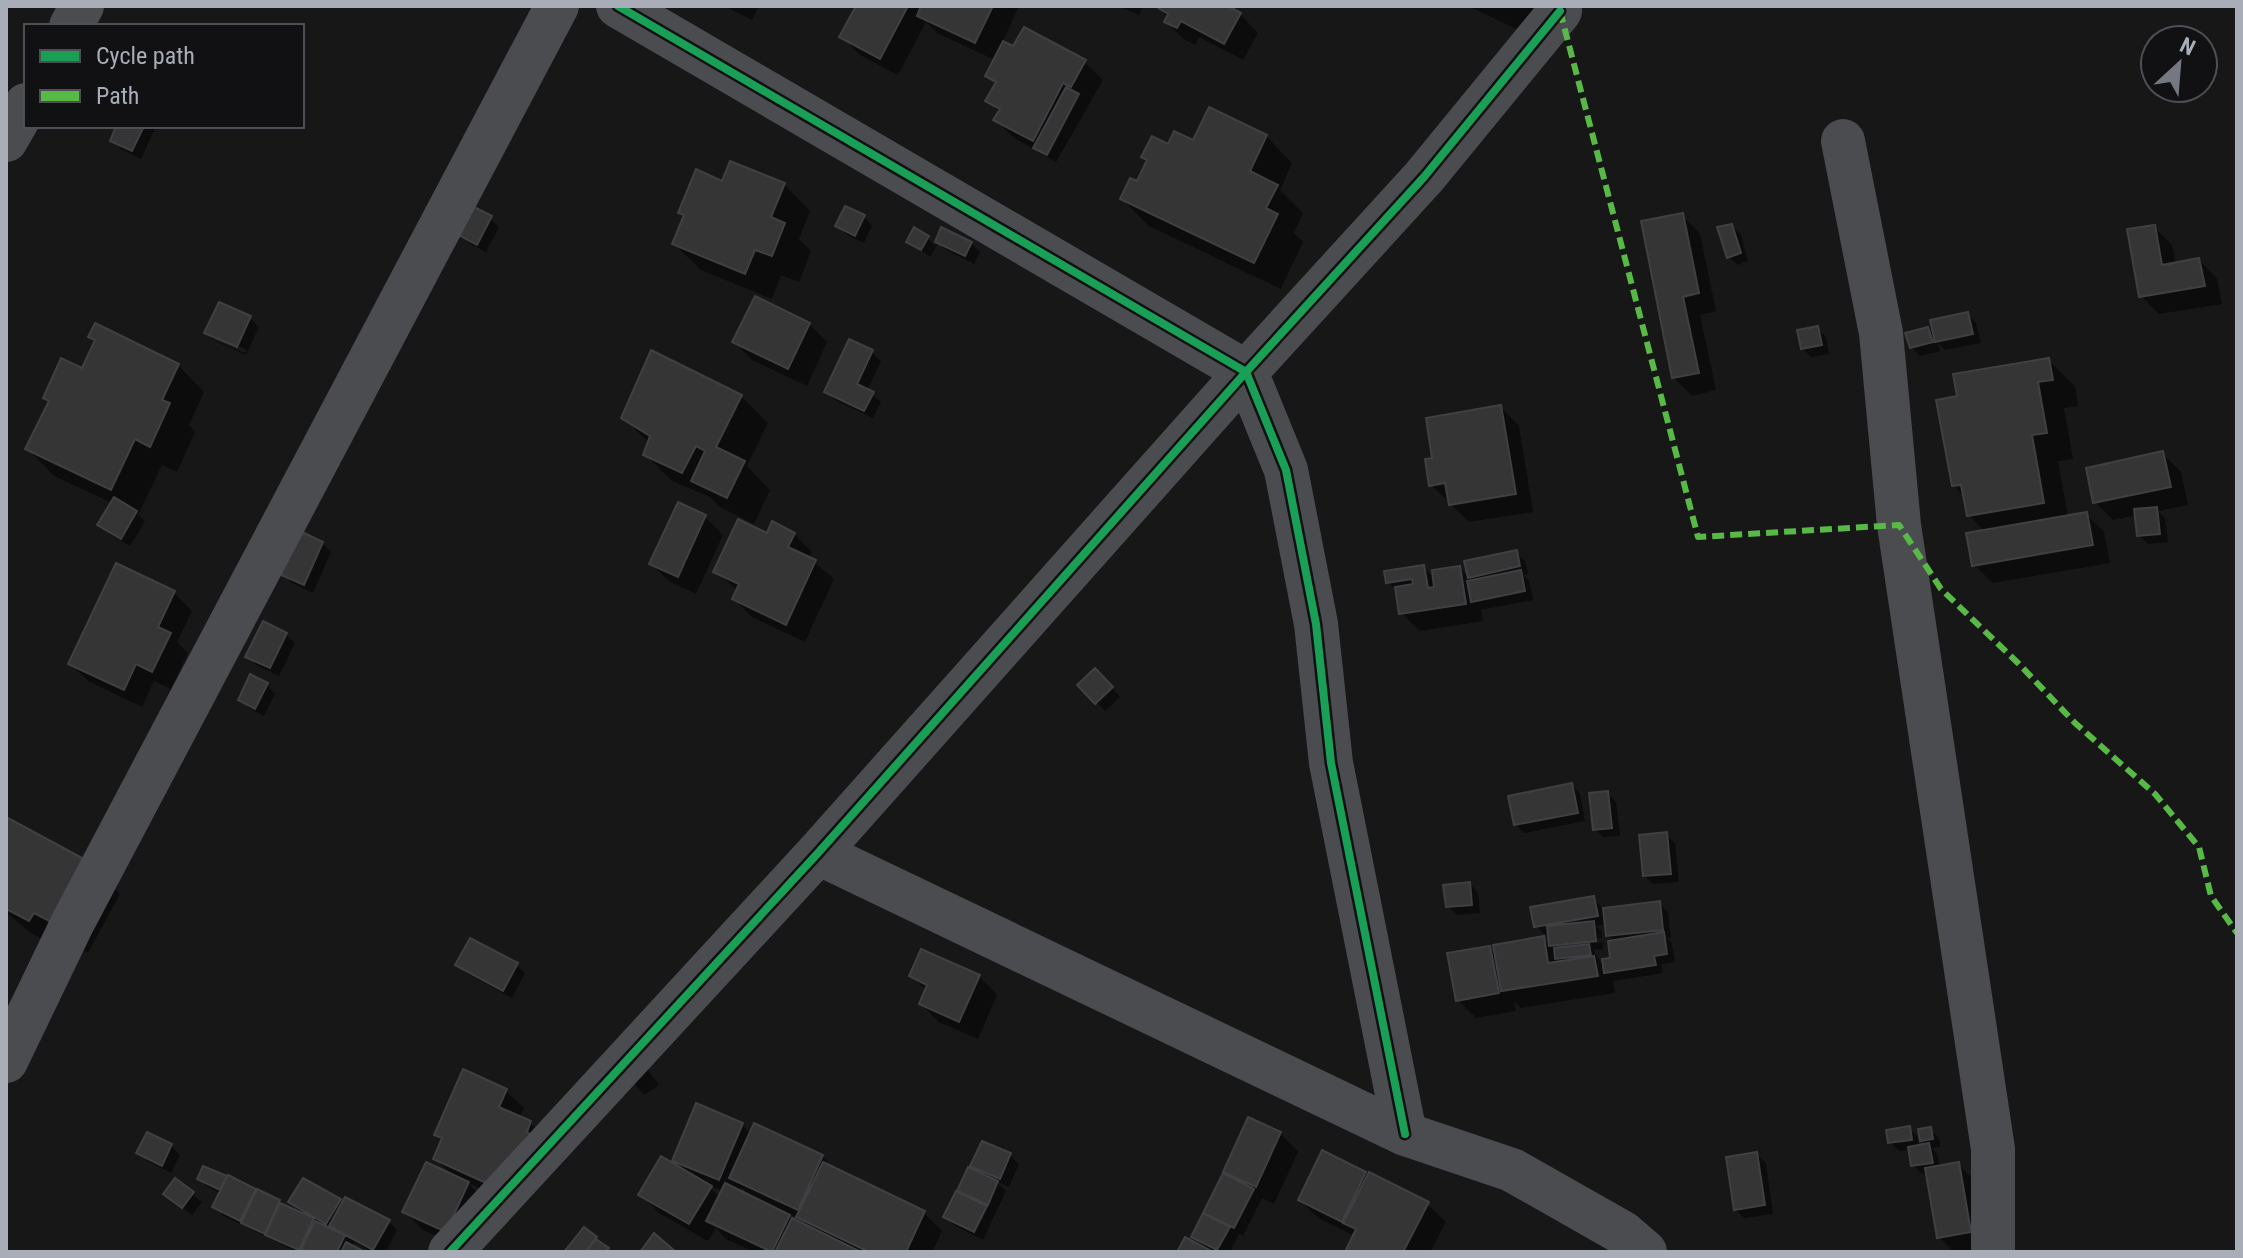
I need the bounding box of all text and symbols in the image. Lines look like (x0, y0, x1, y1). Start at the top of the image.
legend (24, 24, 304, 128)
north arrow (2139, 24, 2219, 104)
text: N (2176, 32, 2199, 61)
text: Cycle path (96, 42, 195, 70)
text: Path (96, 82, 139, 110)

